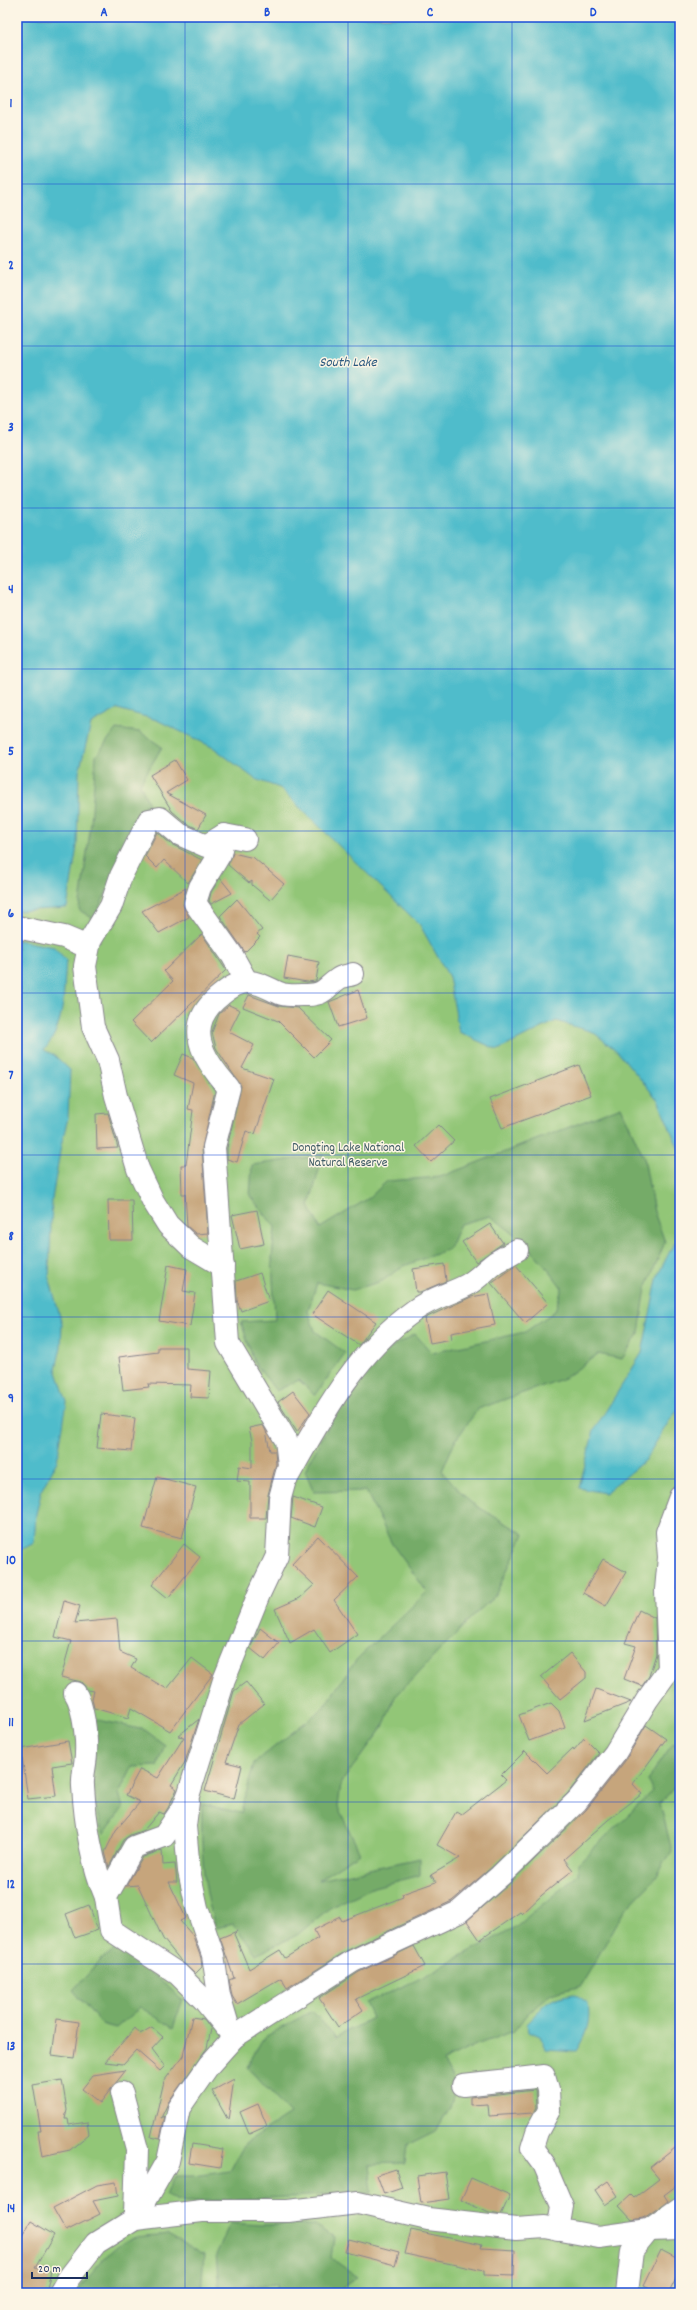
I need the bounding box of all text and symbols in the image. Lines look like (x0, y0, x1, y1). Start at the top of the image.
text: A (100, 4, 108, 23)
text: B (264, 4, 270, 23)
text: C (427, 4, 434, 23)
text: D (590, 4, 597, 23)
text: 1 (10, 95, 13, 114)
text: 2 (8, 257, 14, 276)
water label: South Lake (319, 353, 378, 373)
text: 3 (8, 419, 14, 438)
text: 4 (8, 581, 14, 600)
text: 5 (8, 743, 14, 762)
text: 6 (8, 905, 15, 924)
text: 7 (9, 1067, 14, 1086)
park label: Dongting Lake National Natural Reserve (292, 1139, 404, 1173)
text: 8 (8, 1228, 14, 1247)
text: 9 (8, 1390, 14, 1409)
text: 10 (6, 1552, 16, 1571)
text: 11 (8, 1714, 14, 1733)
text: 12 (7, 1876, 16, 1895)
text: 13 (7, 2038, 16, 2057)
text: 14 (7, 2200, 15, 2219)
scale bar (32, 2254, 87, 2280)
text: 20 m (38, 2261, 61, 2278)

